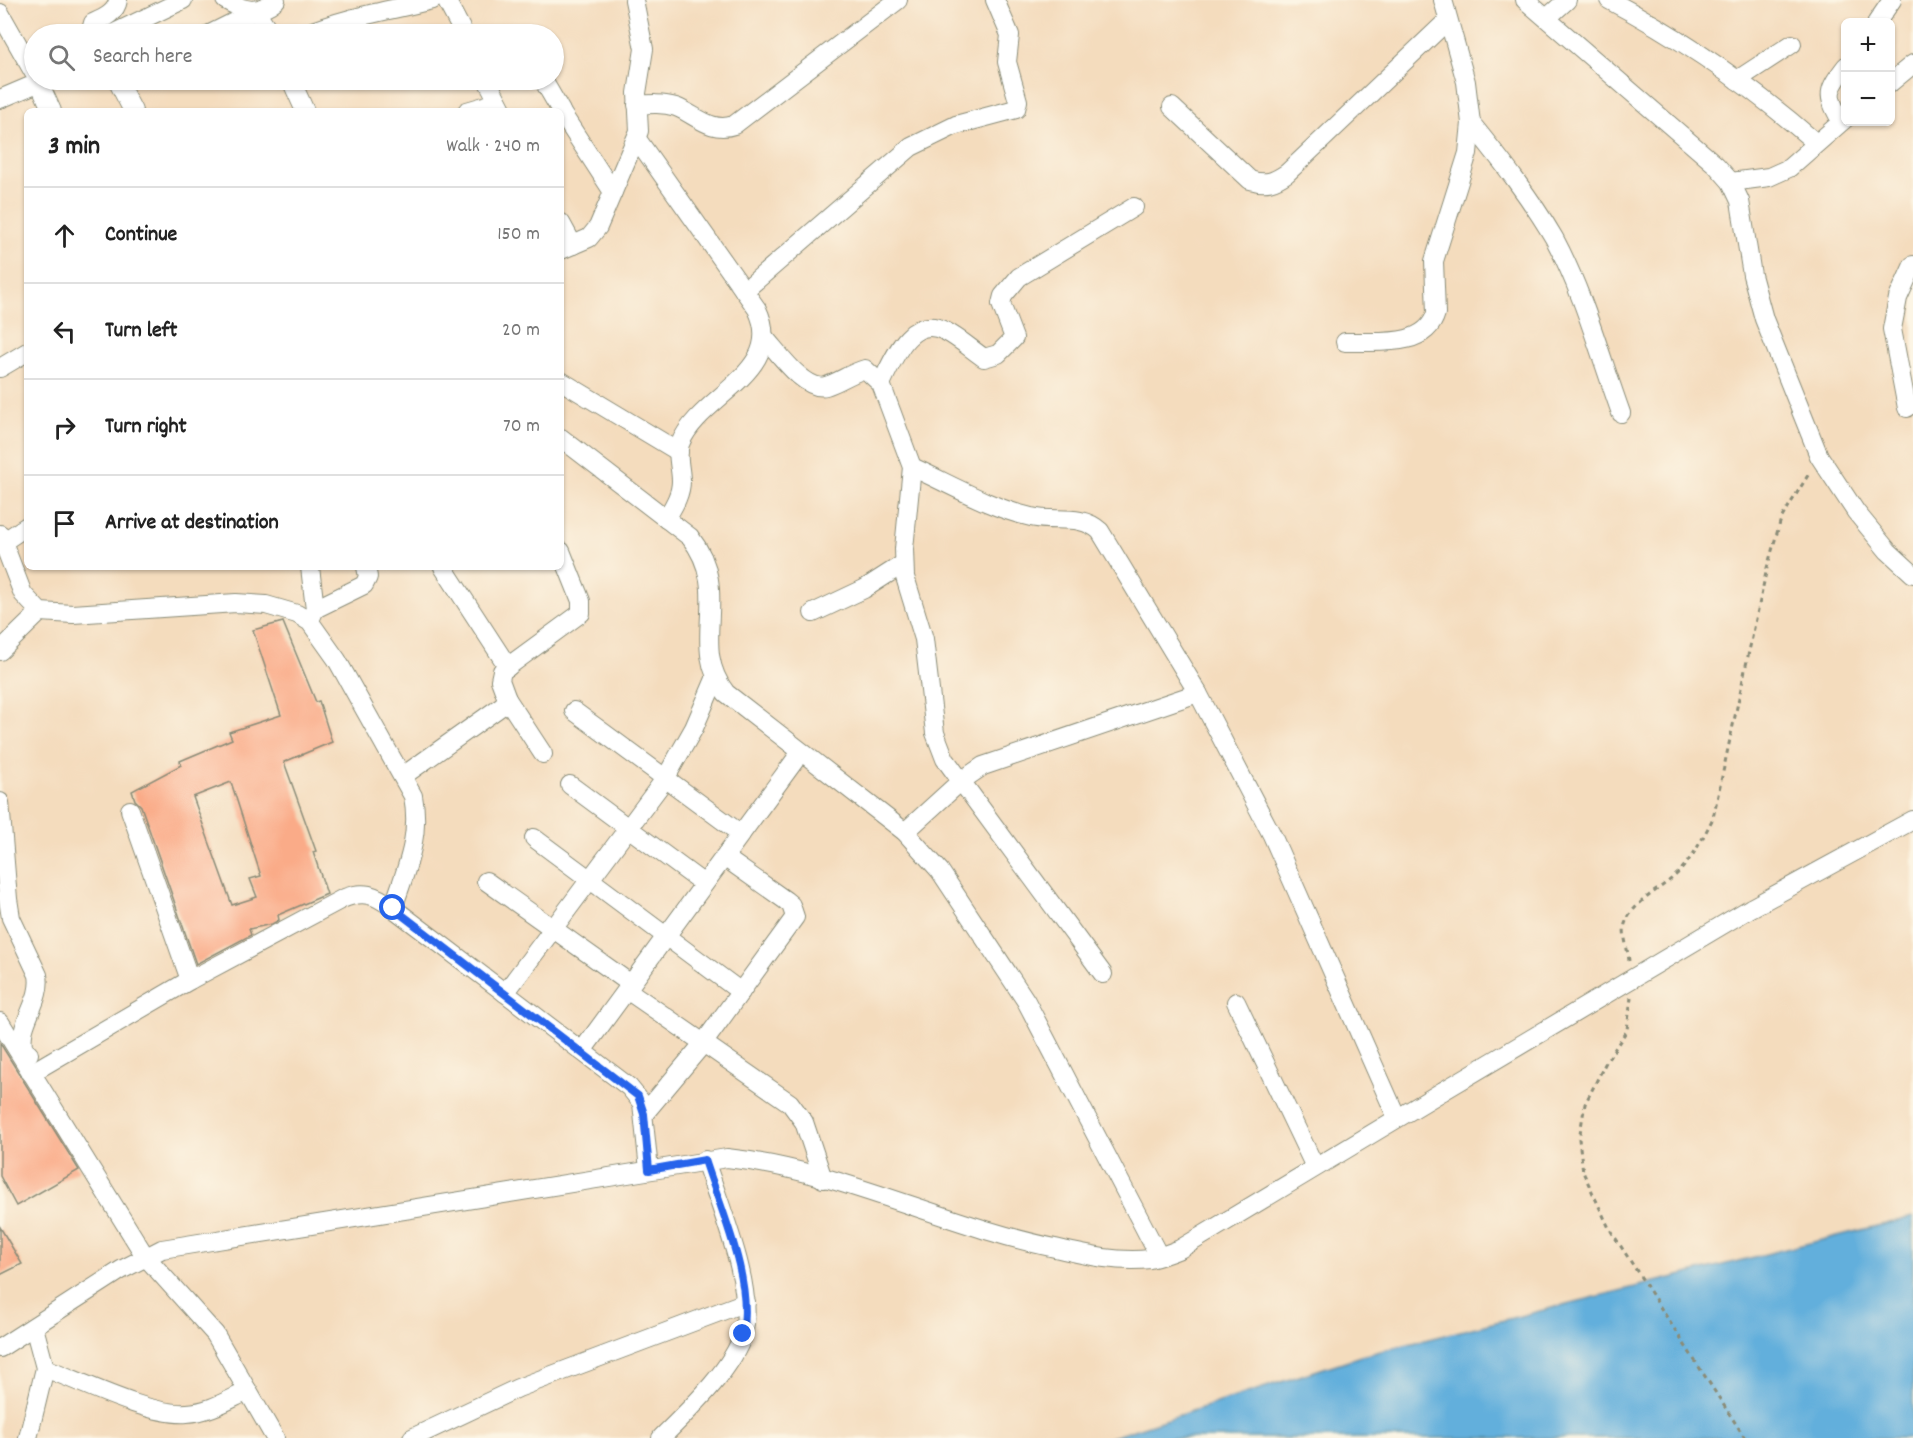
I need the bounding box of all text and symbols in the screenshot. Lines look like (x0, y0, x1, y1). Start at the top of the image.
map controls (1841, 18, 1895, 126)
button: + (1841, 18, 1895, 72)
search box (24, 24, 564, 90)
icon: search (45, 41, 78, 74)
text: Search here (93, 42, 192, 73)
button: − (1841, 72, 1895, 126)
text: 3 min (48, 129, 100, 166)
text: Walk · 240 m (446, 133, 540, 161)
icon: ahead (48, 219, 81, 252)
text: Continue (105, 220, 177, 251)
text: 150 m (497, 221, 540, 249)
icon: left (48, 315, 81, 348)
text: Turn left (105, 316, 177, 347)
text: 20 m (502, 317, 540, 345)
icon: right (48, 411, 81, 444)
text: Turn right (105, 412, 187, 443)
text: 70 m (503, 413, 540, 441)
icon: arrive (48, 507, 81, 540)
text: Arrive at destination (105, 508, 279, 539)
route start (379, 894, 405, 920)
route end (729, 1320, 755, 1346)

